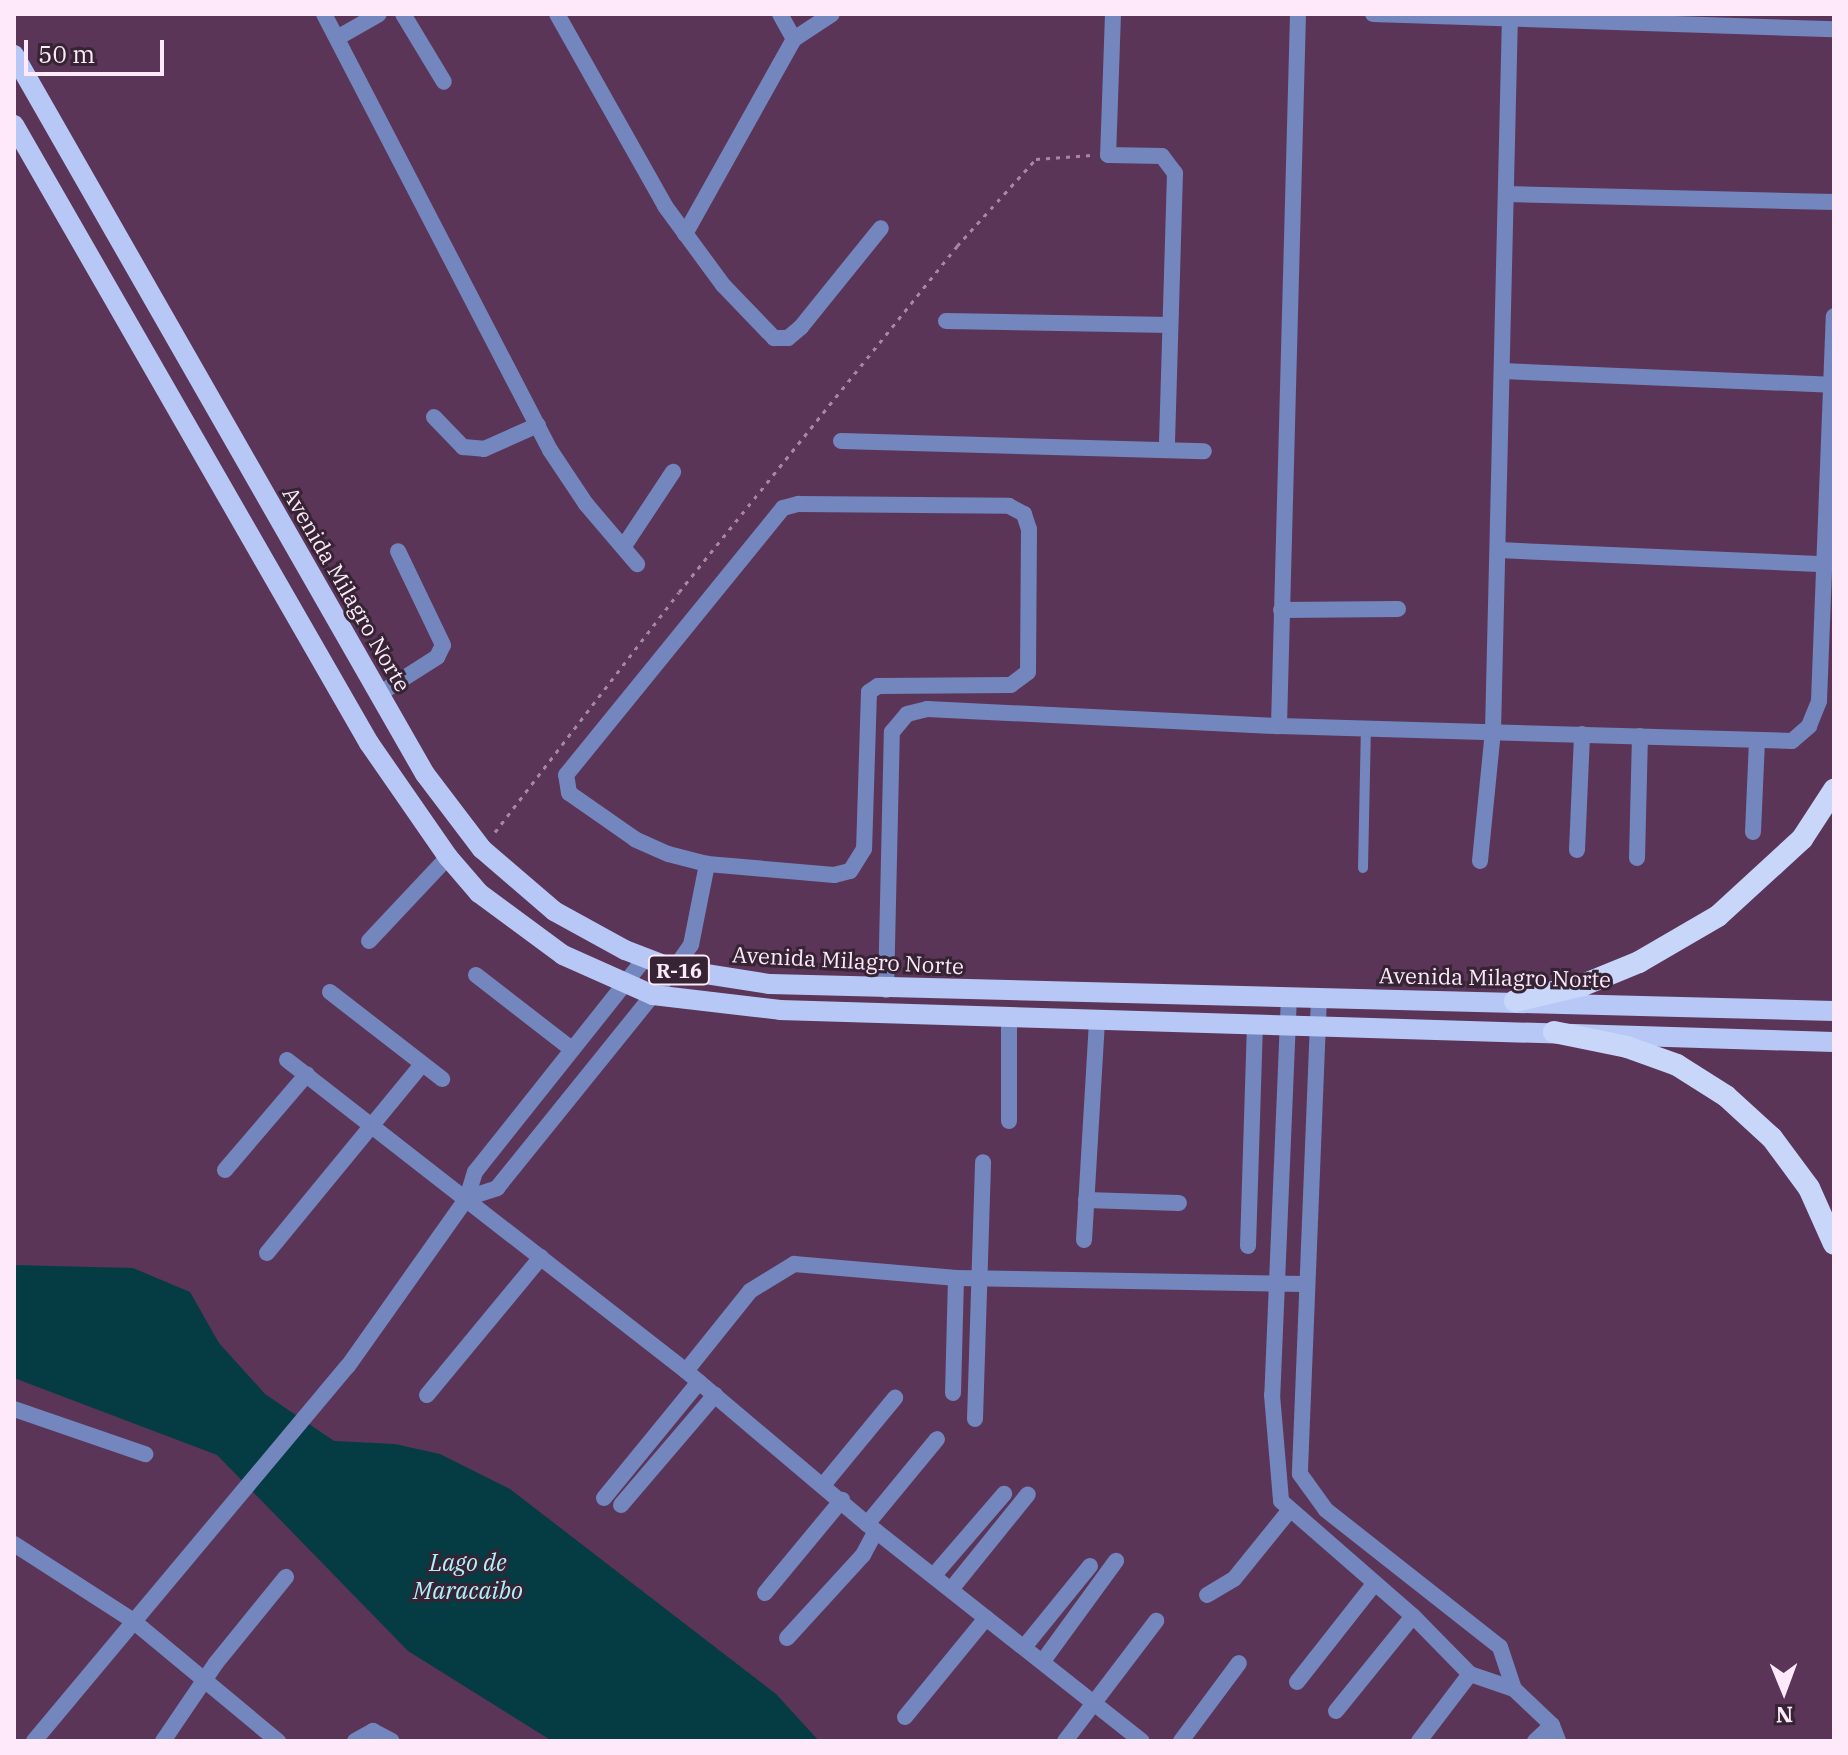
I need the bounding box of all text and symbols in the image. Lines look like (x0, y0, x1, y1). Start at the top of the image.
scale bar (28, 24, 168, 74)
text: 50 m (38, 38, 95, 70)
street label: Avenida Milagro Norte (278, 482, 416, 696)
street label: Avenida Milagro Norte (731, 941, 965, 979)
road number: R-16 (647, 954, 711, 986)
street label: Avenida Milagro Norte (1379, 962, 1611, 992)
water label: Lago de Maracaibo (413, 1549, 523, 1605)
north arrow (1744, 1651, 1824, 1731)
text: N (1775, 1701, 1793, 1730)

